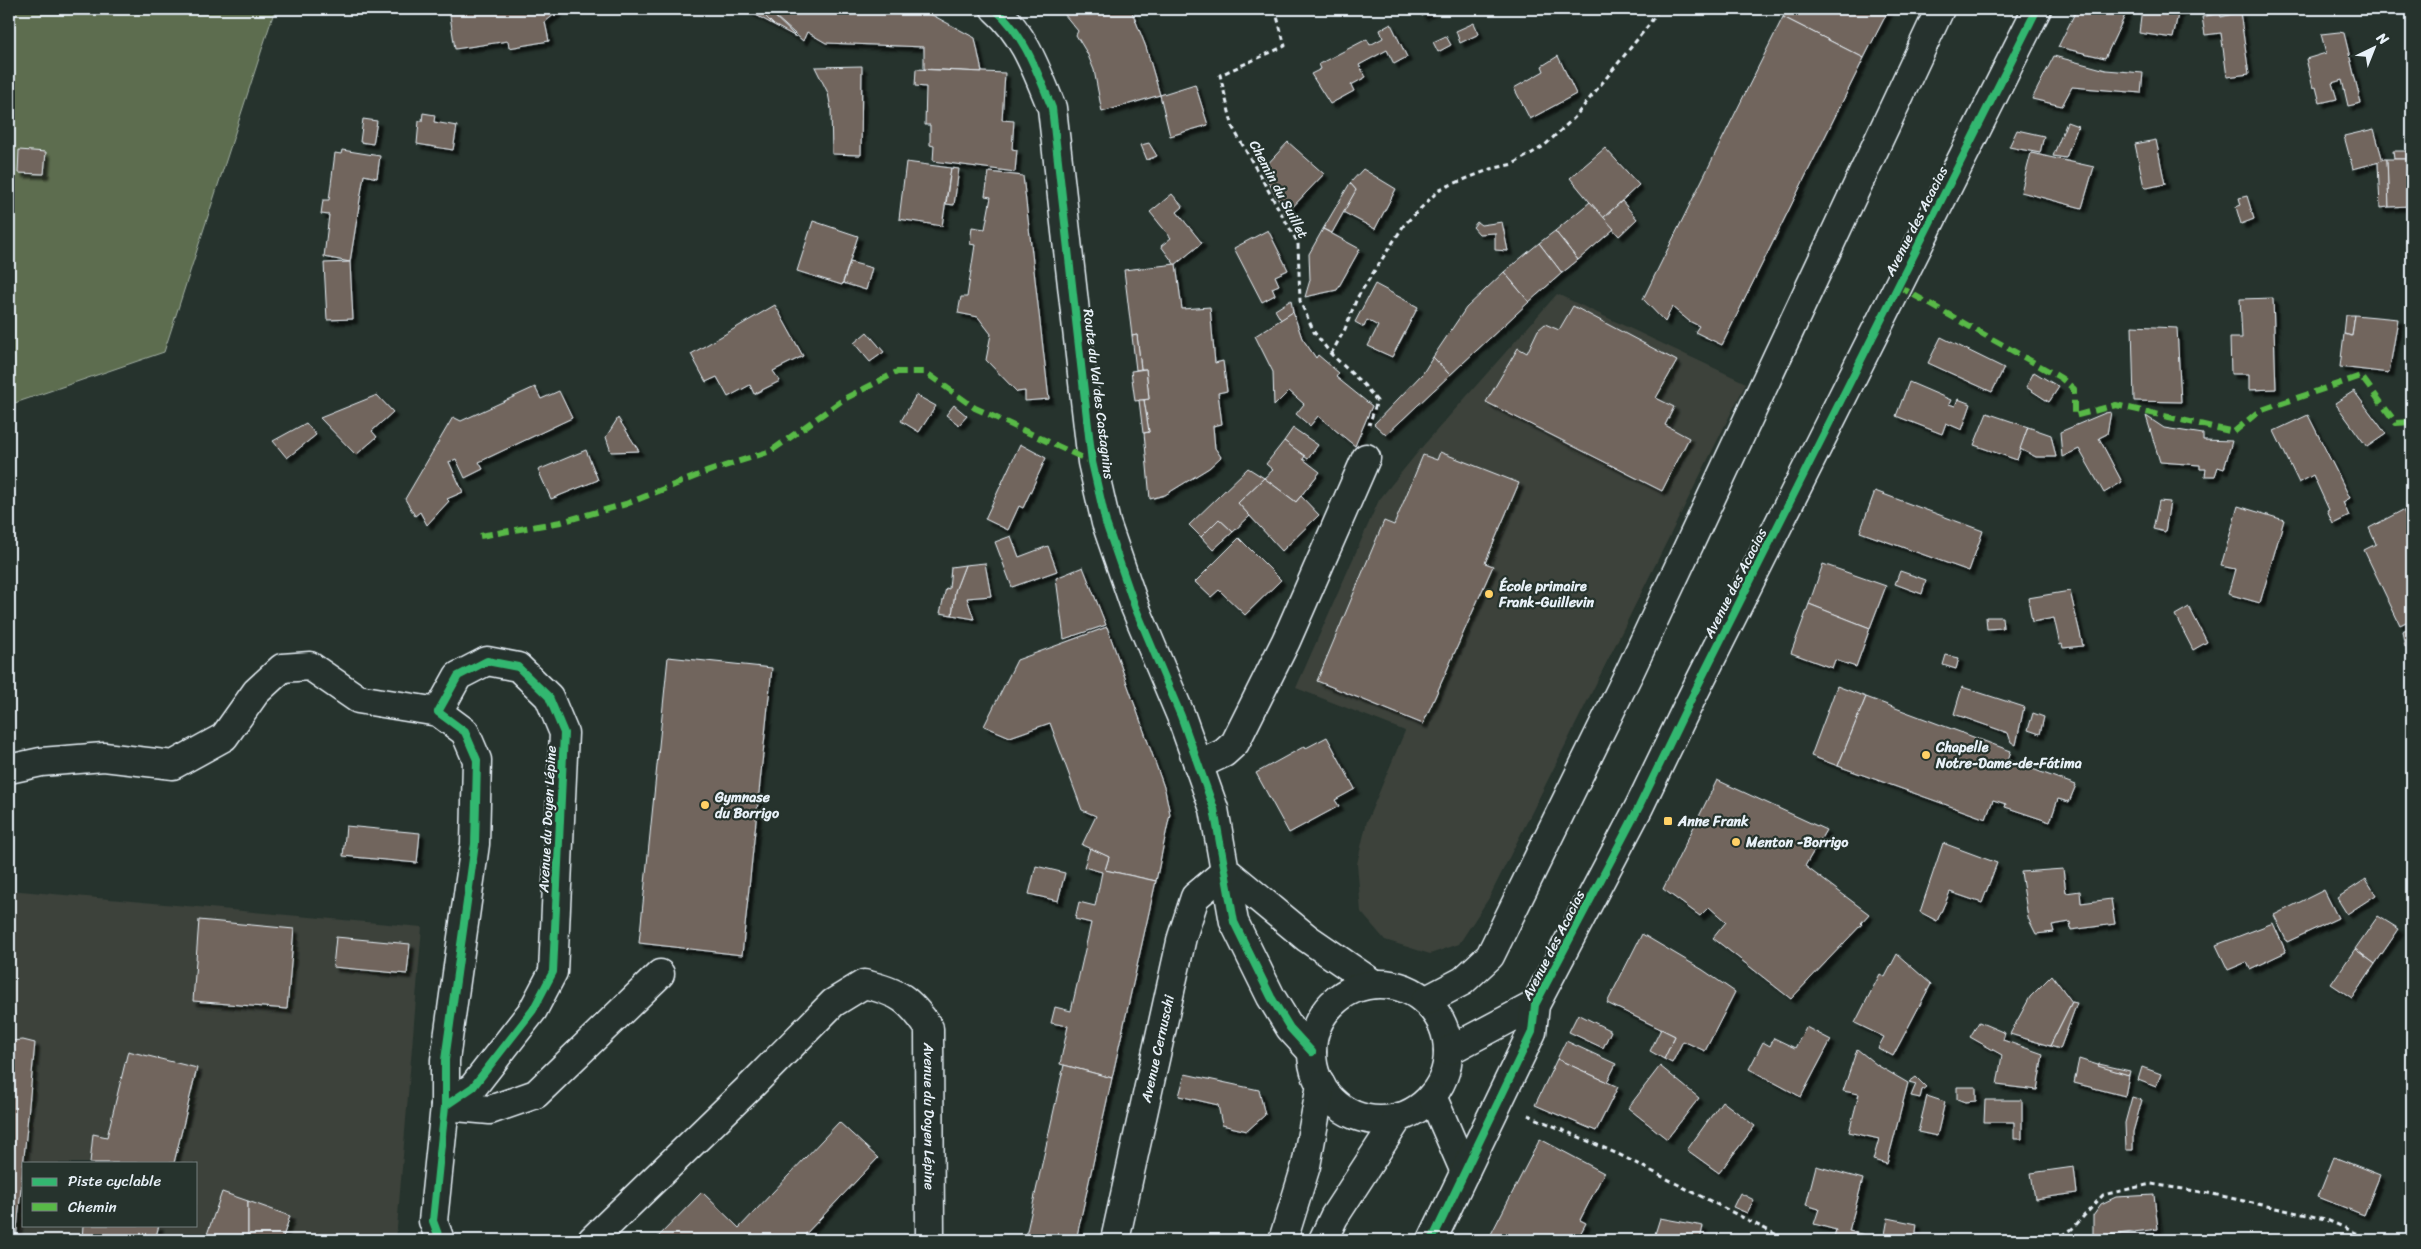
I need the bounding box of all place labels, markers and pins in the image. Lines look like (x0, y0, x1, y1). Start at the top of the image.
place label: École primaire Frank-Guillevin (1498, 574, 1595, 615)
marker: École primaire Frank-Guillevin (1483, 588, 1495, 600)
place label: Chapelle Notre-Dame-de-Fátima (1935, 735, 2082, 776)
marker: Chapelle Notre-Dame-de-Fátima (1920, 749, 1932, 761)
place label: Gymnase du Borrigo (714, 785, 780, 826)
marker: Gymnase du Borrigo (699, 799, 711, 811)
place label: Anne Frank (1677, 809, 1749, 834)
marker: Anne Frank (1662, 815, 1674, 827)
place label: Menton -Borrigo (1745, 830, 1849, 855)
marker: Menton -Borrigo (1730, 836, 1742, 848)

